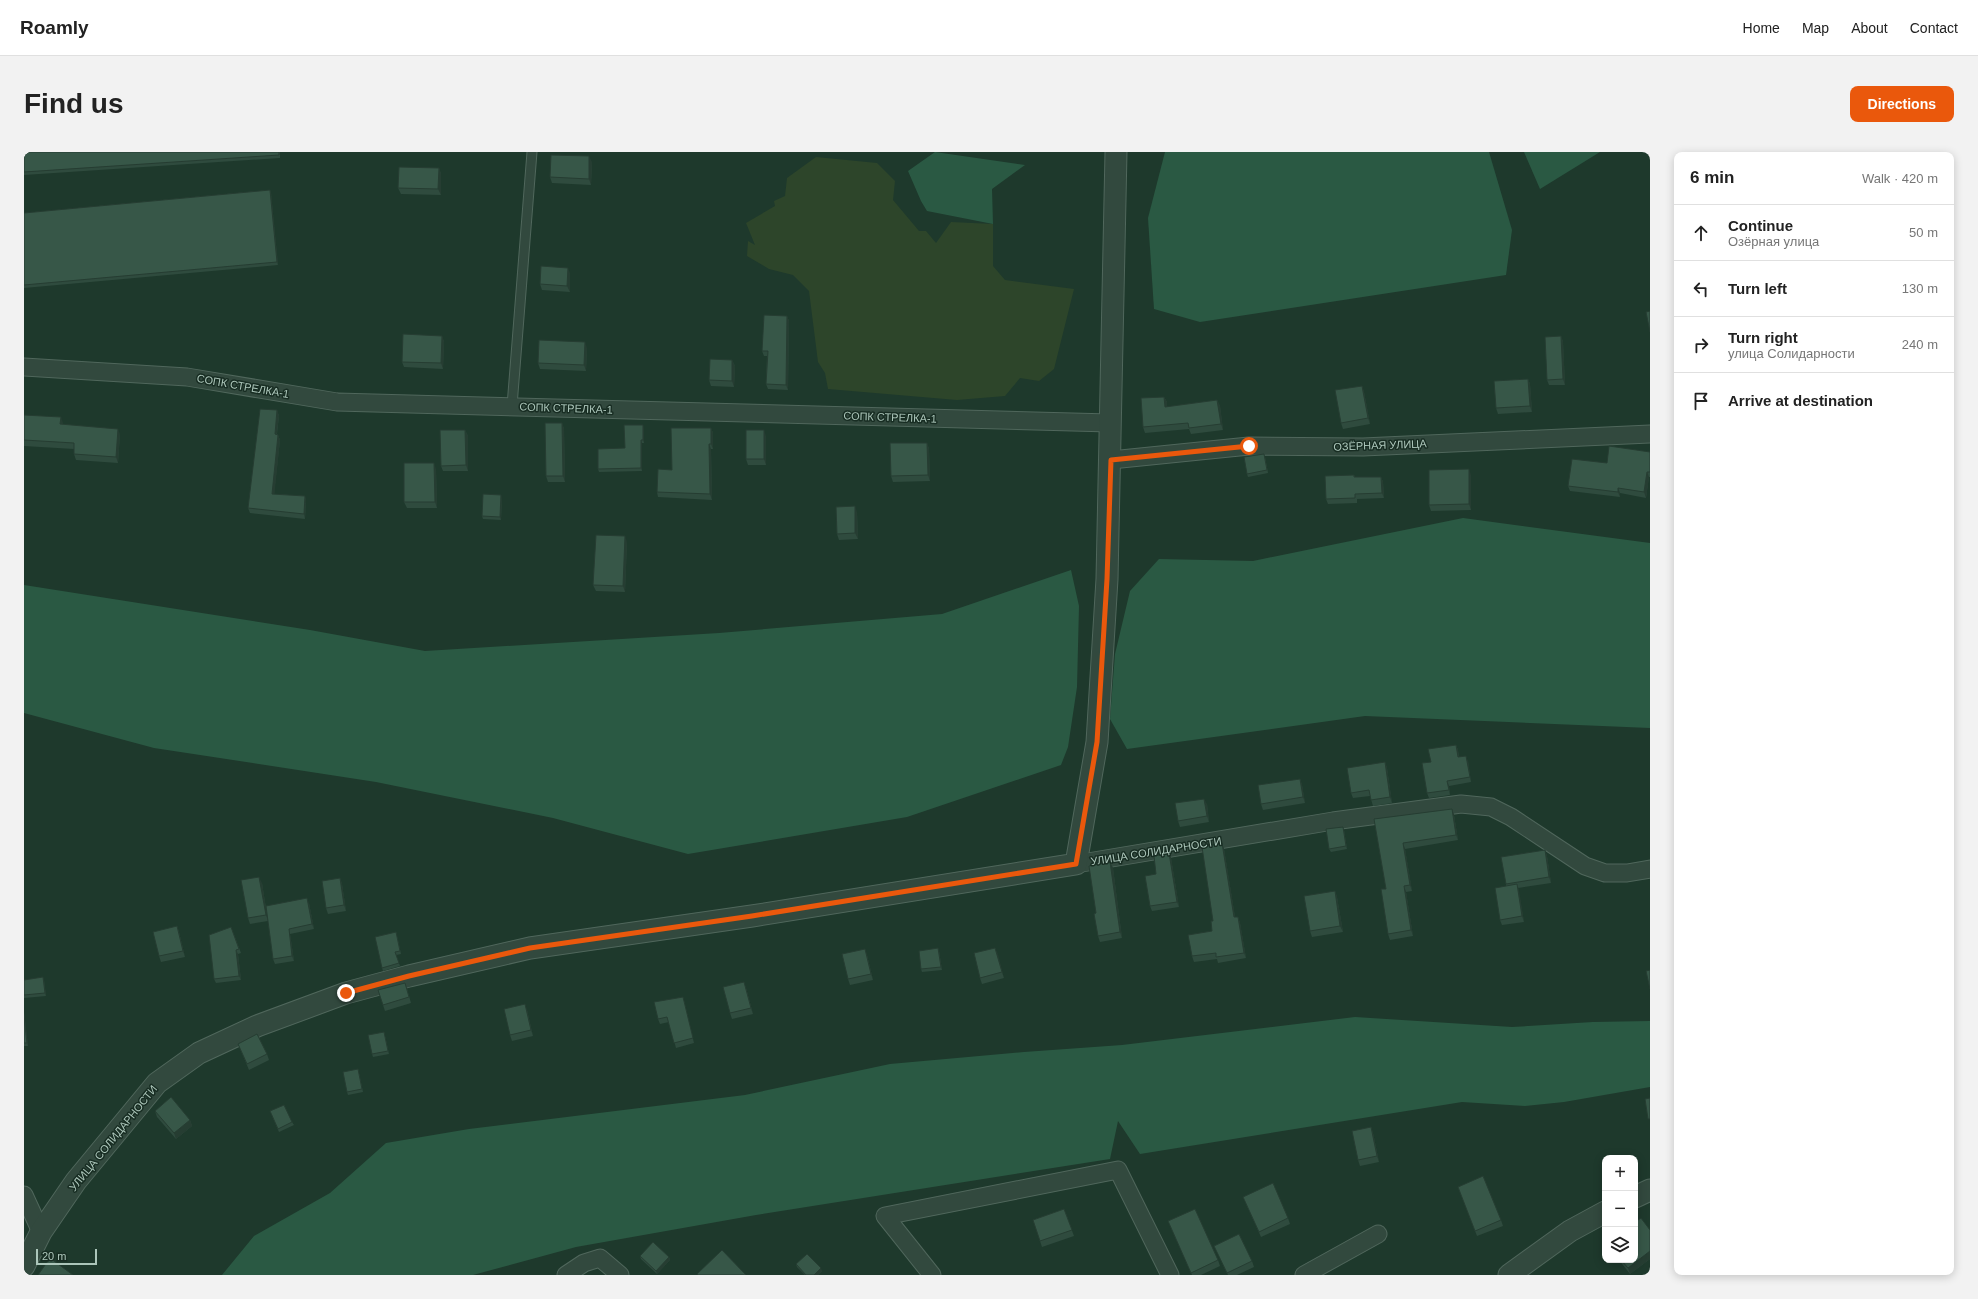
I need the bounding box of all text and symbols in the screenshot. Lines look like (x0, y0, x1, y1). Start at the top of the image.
text: Roamly (20, 17, 89, 38)
text: Home (1743, 20, 1780, 36)
text: Map (1802, 20, 1829, 36)
text: About (1851, 20, 1888, 36)
text: Contact (1910, 20, 1958, 36)
button: Directions (1850, 86, 1954, 122)
text: Find us (24, 88, 124, 119)
text: 6 min (1690, 168, 1734, 187)
text: Walk · 420 m (1862, 171, 1938, 186)
text: Continue (1728, 217, 1793, 234)
icon: ahead (1690, 222, 1712, 244)
text: 50 m (1909, 225, 1938, 240)
text: Озёрная улица (1728, 234, 1819, 249)
icon: left (1690, 278, 1712, 300)
text: Turn left (1728, 280, 1787, 297)
text: 130 m (1902, 281, 1938, 296)
text: Turn right (1728, 329, 1798, 346)
icon: right (1690, 334, 1712, 356)
text: 240 m (1902, 337, 1938, 352)
text: улица Солидарности (1728, 346, 1855, 361)
street label: СОПК СТРЕЛКА-1 (196, 372, 290, 400)
icon: arrive (1690, 390, 1712, 412)
text: Arrive at destination (1728, 392, 1873, 409)
street label: СОПК СТРЕЛКА-1 (519, 400, 613, 416)
street label: СОПК СТРЕЛКА-1 (843, 409, 937, 425)
route start (1240, 437, 1258, 455)
street label: ОЗЁРНАЯ УЛИЦА (1333, 437, 1428, 453)
street label: УЛИЦА СОЛИДАРНОСТИ (1090, 835, 1222, 867)
route end (337, 984, 355, 1002)
street label: УЛИЦА СОЛИДАРНОСТИ (67, 1083, 159, 1193)
map controls (1602, 1155, 1638, 1263)
button: + (1602, 1155, 1638, 1191)
button: − (1602, 1191, 1638, 1227)
button: layers (1602, 1227, 1638, 1263)
scale bar (36, 1247, 97, 1266)
text: 20 m (42, 1250, 66, 1262)

